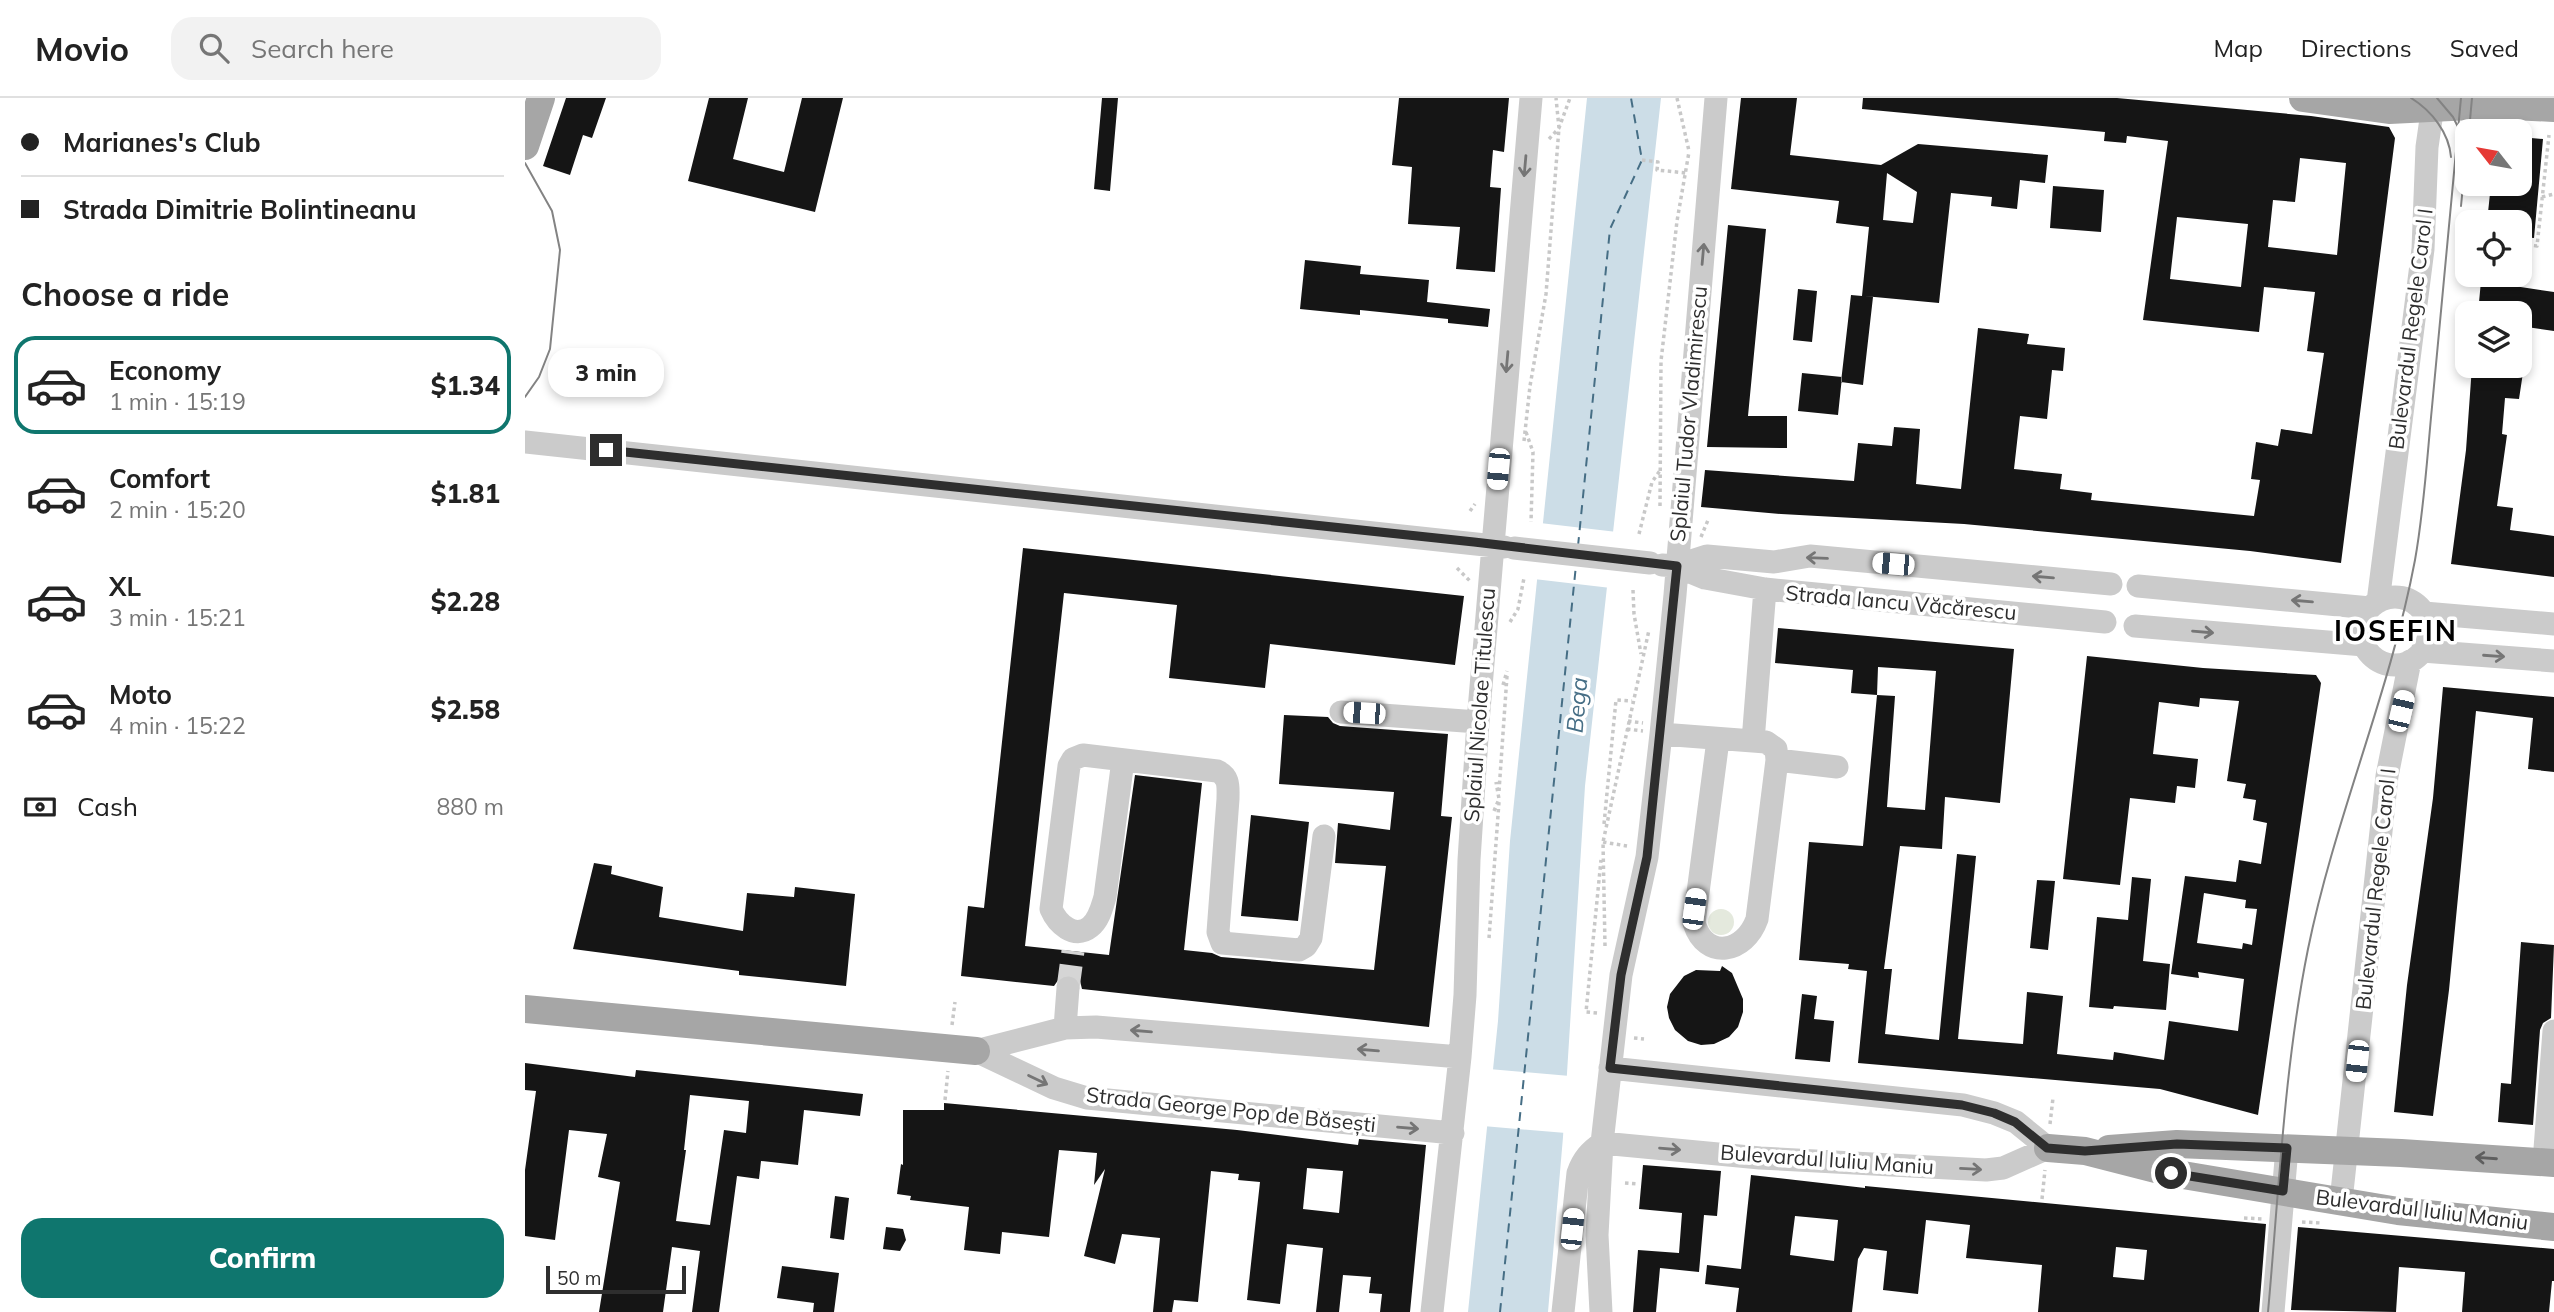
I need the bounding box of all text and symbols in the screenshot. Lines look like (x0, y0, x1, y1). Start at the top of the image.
search box (171, 17, 661, 80)
text: Movio (35, 28, 129, 69)
icon: search (195, 29, 233, 67)
text: Search here (251, 32, 394, 65)
text: Map (2213, 33, 2263, 63)
text: Directions (2301, 33, 2412, 63)
text: Saved (2450, 33, 2519, 63)
north arrow (2455, 119, 2532, 196)
map controls (2455, 119, 2532, 378)
text: Marianes's Club (63, 126, 261, 159)
one-way arrow (1518, 154, 1531, 177)
text: Strada Dimitrie Bolintineanu (63, 193, 417, 226)
street label: Bulevardul Regele Carol I (2382, 207, 2438, 451)
button: locate (2455, 210, 2532, 287)
one-way arrow (1697, 243, 1710, 266)
text: Choose a ride (21, 274, 229, 314)
street label: Splaiul Tudor Vladimirescu (1664, 285, 1712, 543)
button: layers (2455, 301, 2532, 378)
callout: 3 min (548, 348, 664, 398)
one-way arrow (1500, 351, 1513, 373)
icon: car (25, 354, 88, 417)
text: Economy (109, 354, 221, 387)
text: 3 min (575, 358, 637, 387)
text: $1.34 (431, 369, 500, 402)
text: 1 min · 15:19 (109, 387, 246, 416)
route end (590, 434, 622, 466)
car (1486, 447, 1511, 491)
icon: car (25, 462, 88, 525)
text: Comfort (109, 462, 210, 495)
text: $1.81 (431, 477, 500, 510)
text: 2 min · 15:20 (109, 495, 246, 524)
one-way arrow (1806, 551, 1829, 564)
car (1872, 552, 1915, 576)
icon: car (25, 570, 88, 633)
text: XL (109, 570, 141, 603)
one-way arrow (2033, 571, 2055, 584)
street label: Strada Iancu Văcărescu (1785, 579, 2018, 625)
text: $2.28 (431, 585, 500, 618)
street label: Splaiul Nicolae Titulescu (1458, 587, 1500, 823)
one-way arrow (2292, 594, 2314, 607)
text: 3 min · 15:21 (109, 603, 246, 632)
district label: IOSEFIN (2334, 613, 2458, 648)
one-way arrow (2191, 626, 2214, 639)
one-way arrow (2482, 650, 2505, 663)
water label: Bega (1560, 676, 1593, 734)
icon: car (25, 678, 88, 741)
text: Moto (109, 678, 172, 711)
car (2387, 688, 2416, 734)
text: $2.58 (431, 693, 500, 726)
car (1343, 701, 1386, 725)
text: 4 min · 15:22 (109, 711, 246, 740)
street label: Bulevardul Regele Carol I (2349, 767, 2401, 1011)
icon: cash (21, 788, 59, 826)
text: Cash (77, 790, 138, 823)
text: 880 m (436, 792, 504, 821)
car (1681, 887, 1708, 931)
one-way arrow (1130, 1024, 1153, 1037)
car (2345, 1039, 2370, 1083)
one-way arrow (1357, 1043, 1379, 1056)
one-way arrow (1027, 1074, 1048, 1088)
street label: Strada George Pop de Băsești (1085, 1081, 1377, 1138)
one-way arrow (1396, 1122, 1419, 1135)
street label: Bulevardul Iuliu Maniu (1719, 1139, 1935, 1179)
one-way arrow (1659, 1143, 1681, 1156)
one-way arrow (2475, 1152, 2498, 1165)
route start (2155, 1157, 2187, 1189)
one-way arrow (1959, 1163, 1982, 1176)
street label: Bulevardul Iuliu Maniu (2314, 1183, 2530, 1235)
car (1560, 1207, 1585, 1251)
button: Confirm (21, 1218, 504, 1298)
scale bar (546, 1263, 686, 1295)
text: 50 m (557, 1266, 601, 1290)

